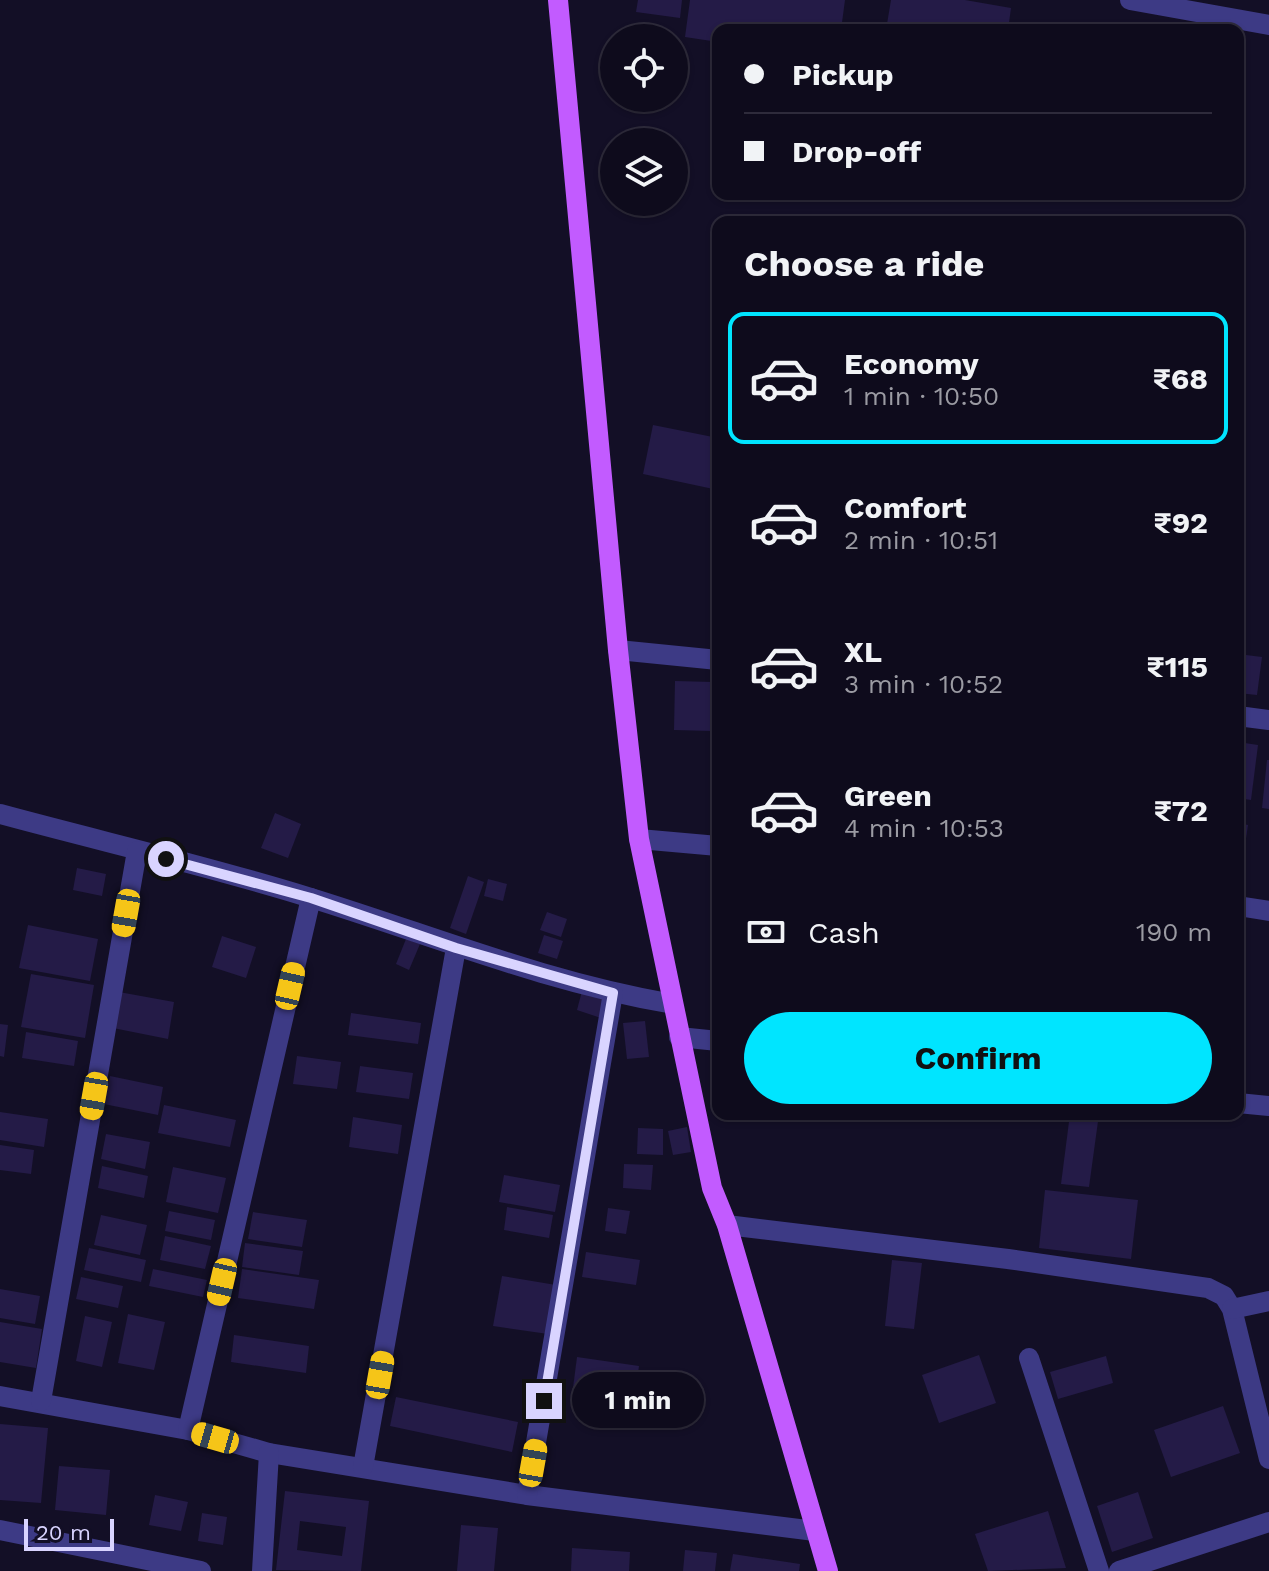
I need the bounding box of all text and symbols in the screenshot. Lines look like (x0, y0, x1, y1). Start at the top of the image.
map controls (600, 24, 688, 216)
button: locate (600, 24, 688, 112)
text: Pickup (792, 57, 894, 92)
button: layers (600, 128, 688, 216)
text: Drop-off (792, 134, 921, 169)
text: Choose a ride (744, 243, 984, 285)
icon: car (748, 342, 820, 414)
text: Economy (844, 346, 979, 381)
text: ₹68 (1153, 361, 1208, 396)
text: 1 min · 10:50 (844, 381, 999, 411)
icon: car (748, 486, 820, 558)
text: Comfort (844, 490, 966, 525)
text: ₹92 (1154, 505, 1208, 540)
text: 2 min · 10:51 (844, 525, 998, 555)
icon: car (748, 630, 820, 702)
text: XL (844, 634, 882, 669)
text: ₹115 (1147, 649, 1208, 684)
text: 3 min · 10:52 (844, 669, 1003, 699)
icon: car (748, 774, 820, 846)
text: Green (844, 778, 932, 813)
text: ₹72 (1154, 793, 1208, 828)
text: 4 min · 10:53 (844, 813, 1004, 843)
route start (148, 841, 184, 877)
car (110, 887, 142, 939)
icon: cash (744, 910, 788, 954)
text: Cash (808, 915, 880, 950)
text: 190 m (1136, 917, 1212, 947)
car (273, 960, 307, 1012)
button: Confirm (744, 1012, 1212, 1104)
car (78, 1070, 110, 1122)
car (205, 1256, 239, 1308)
car (364, 1349, 396, 1401)
callout: 1 min (572, 1373, 704, 1429)
route end (526, 1383, 562, 1419)
text: 1 min (605, 1385, 671, 1415)
car (189, 1420, 241, 1456)
car (517, 1437, 549, 1489)
scale bar (24, 1515, 114, 1551)
text: 20 m (36, 1520, 91, 1545)

